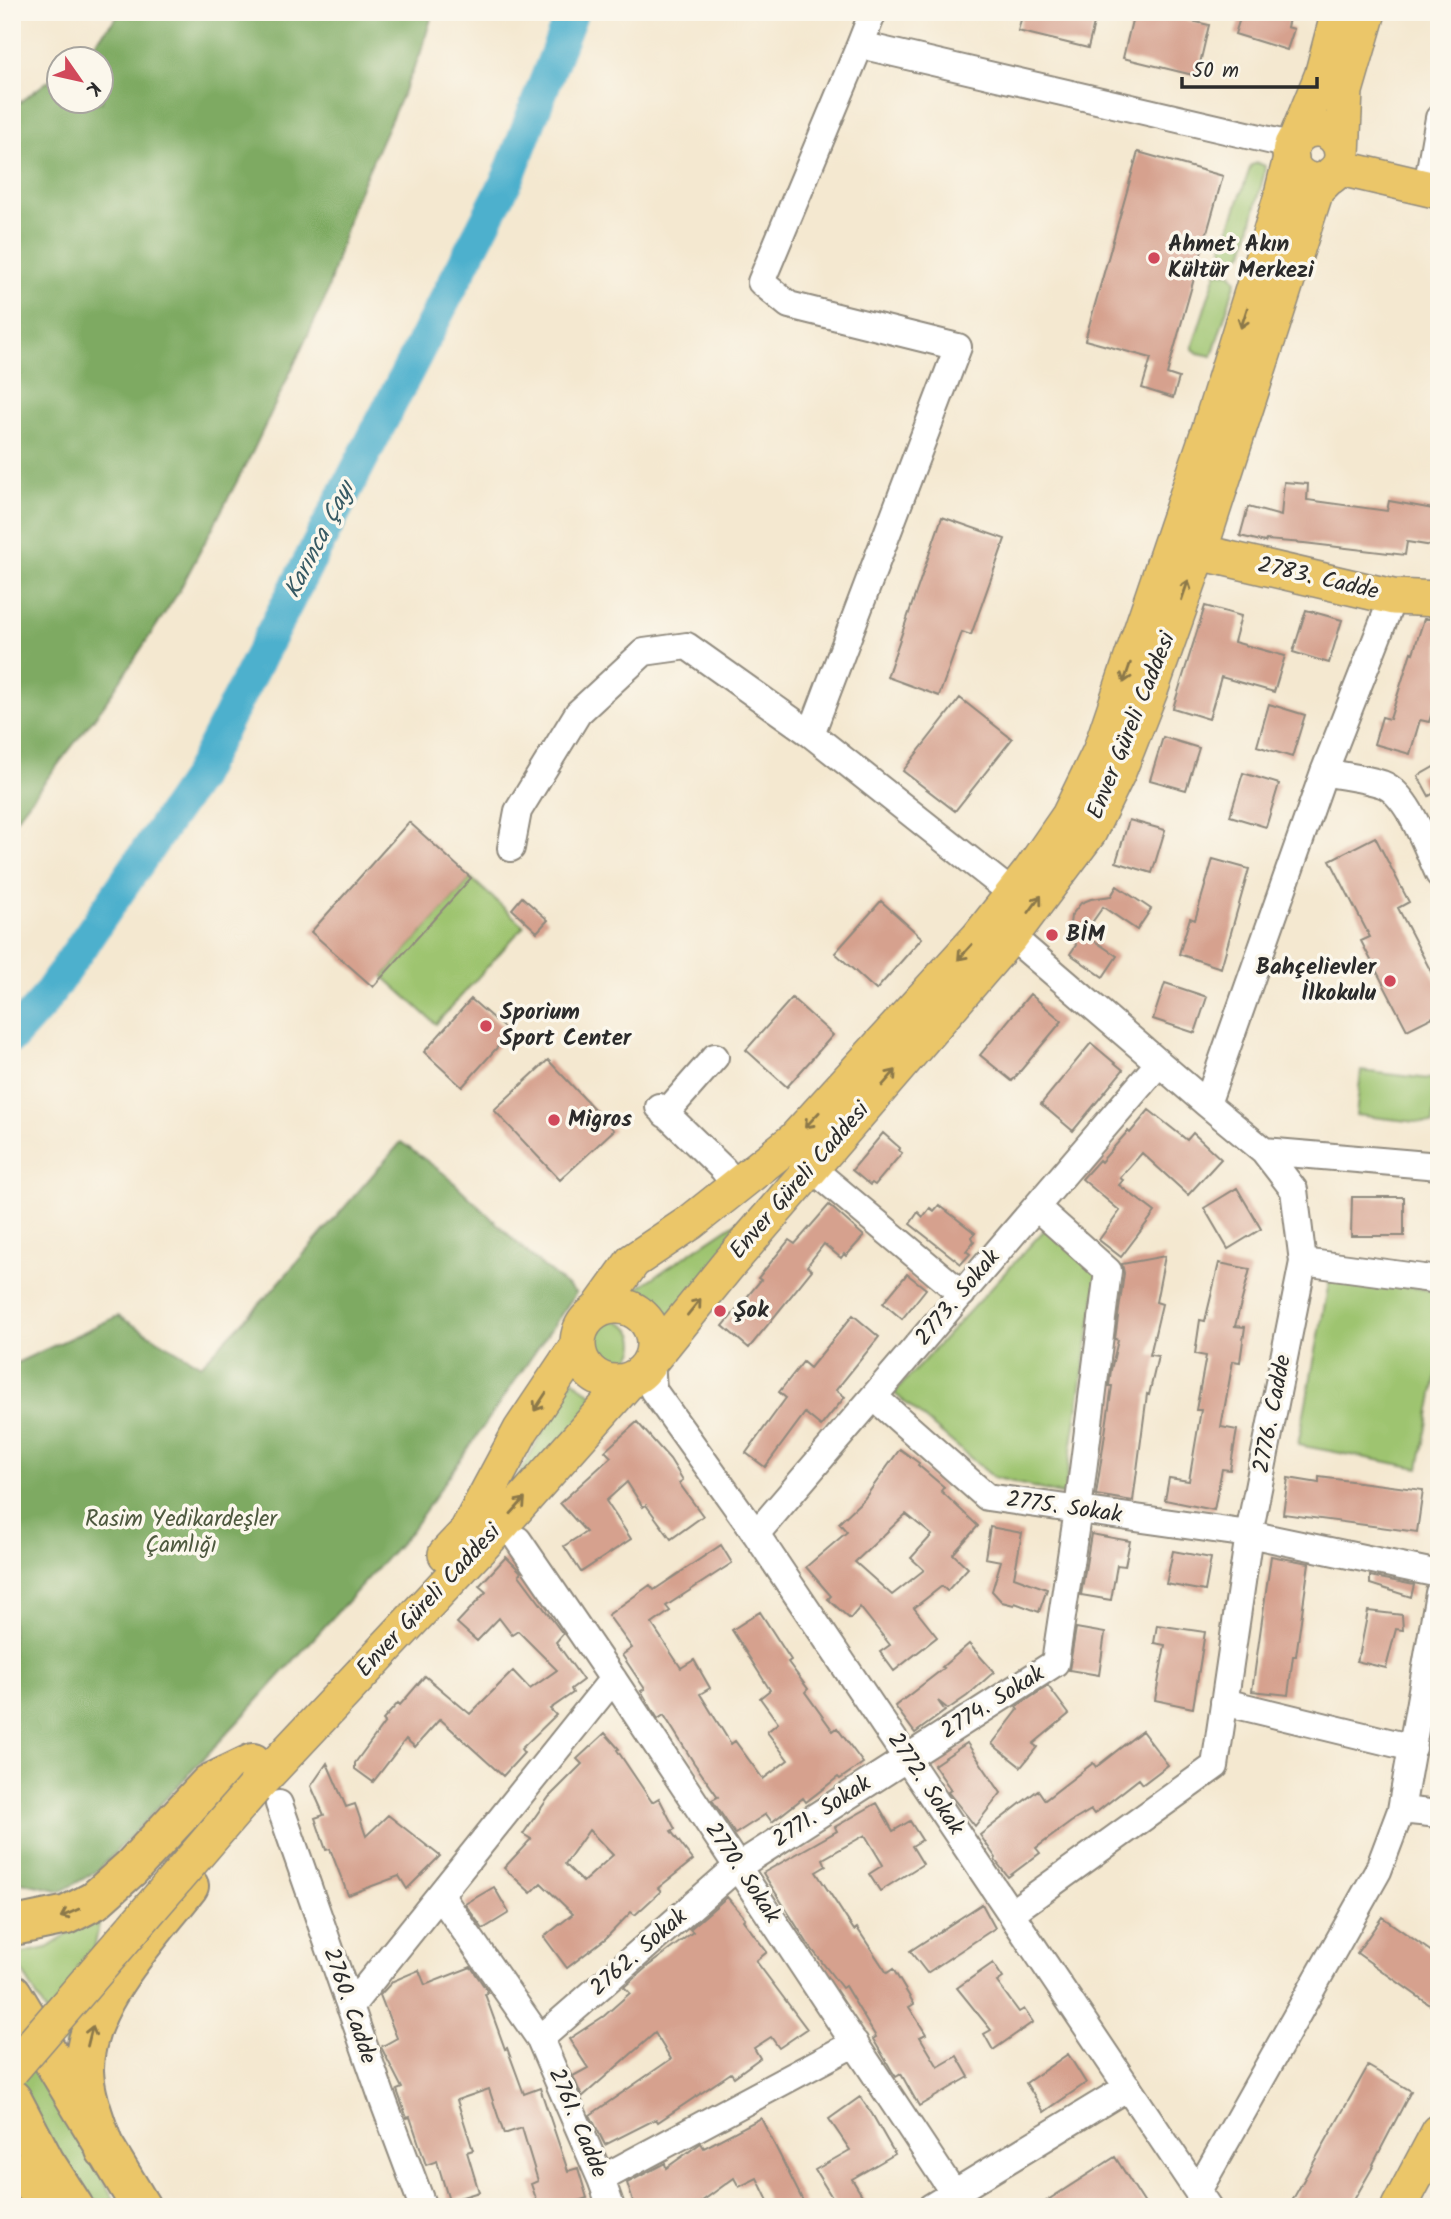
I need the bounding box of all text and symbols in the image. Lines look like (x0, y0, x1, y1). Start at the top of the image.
north arrow (46, 46, 116, 116)
scale bar (1182, 46, 1316, 90)
text: 50 m (1192, 55, 1239, 88)
text: K (77, 75, 108, 102)
place label: Ahmet Akın Kültür Merkezi (1168, 227, 1315, 289)
marker: Ahmet Akın Kültür Merkezi (1146, 250, 1162, 266)
one-way arrow (1237, 306, 1249, 328)
water label: Karınca Çayı (274, 473, 367, 606)
street label: 2783. Cadde (1254, 548, 1382, 610)
one-way arrow (1180, 580, 1192, 602)
street label: Enver Güreli Caddesi (1078, 626, 1187, 825)
one-way arrow (1120, 662, 1132, 684)
one-way arrow (1028, 895, 1043, 914)
place label: BİM (1066, 917, 1105, 953)
marker: BİM (1044, 927, 1060, 943)
one-way arrow (957, 943, 973, 961)
place label: Bahçelievler İlkokulu (1256, 950, 1378, 1012)
marker: Bahçelievler İlkokulu (1382, 973, 1398, 989)
place label: Sporium Sport Center (500, 995, 633, 1057)
marker: Sporium Sport Center (478, 1018, 494, 1034)
one-way arrow (881, 1069, 897, 1087)
street label: Enver Güreli Caddesi (721, 1093, 880, 1268)
place label: Migros (568, 1102, 632, 1138)
one-way arrow (804, 1111, 820, 1129)
marker: Migros (546, 1112, 562, 1128)
street label: 2773. Sokak (906, 1241, 1010, 1355)
place label: Şok (734, 1293, 769, 1329)
one-way arrow (686, 1298, 702, 1316)
marker: Şok (712, 1303, 728, 1319)
street label: 2776. Cadde (1244, 1352, 1302, 1476)
one-way arrow (533, 1391, 547, 1411)
street label: 2775. Sokak (1004, 1482, 1124, 1534)
one-way arrow (510, 1497, 526, 1515)
park label: Rasim Yedikardeşler Çamlığı (85, 1502, 278, 1564)
street label: Enver Güreli Caddesi (348, 1515, 511, 1686)
street label: 2774. Sokak (934, 1657, 1052, 1749)
street label: 2772. Sokak (877, 1725, 973, 1843)
street label: 2771. Sokak (765, 1766, 879, 1857)
street label: 2770. Sokak (695, 1815, 789, 1931)
street label: 2762. Sokak (582, 1900, 696, 2006)
one-way arrow (60, 1907, 81, 1920)
street label: 2760. Cadde (312, 1943, 386, 2069)
one-way arrow (84, 2025, 97, 2048)
street label: 2761. Cadde (538, 2062, 616, 2184)

